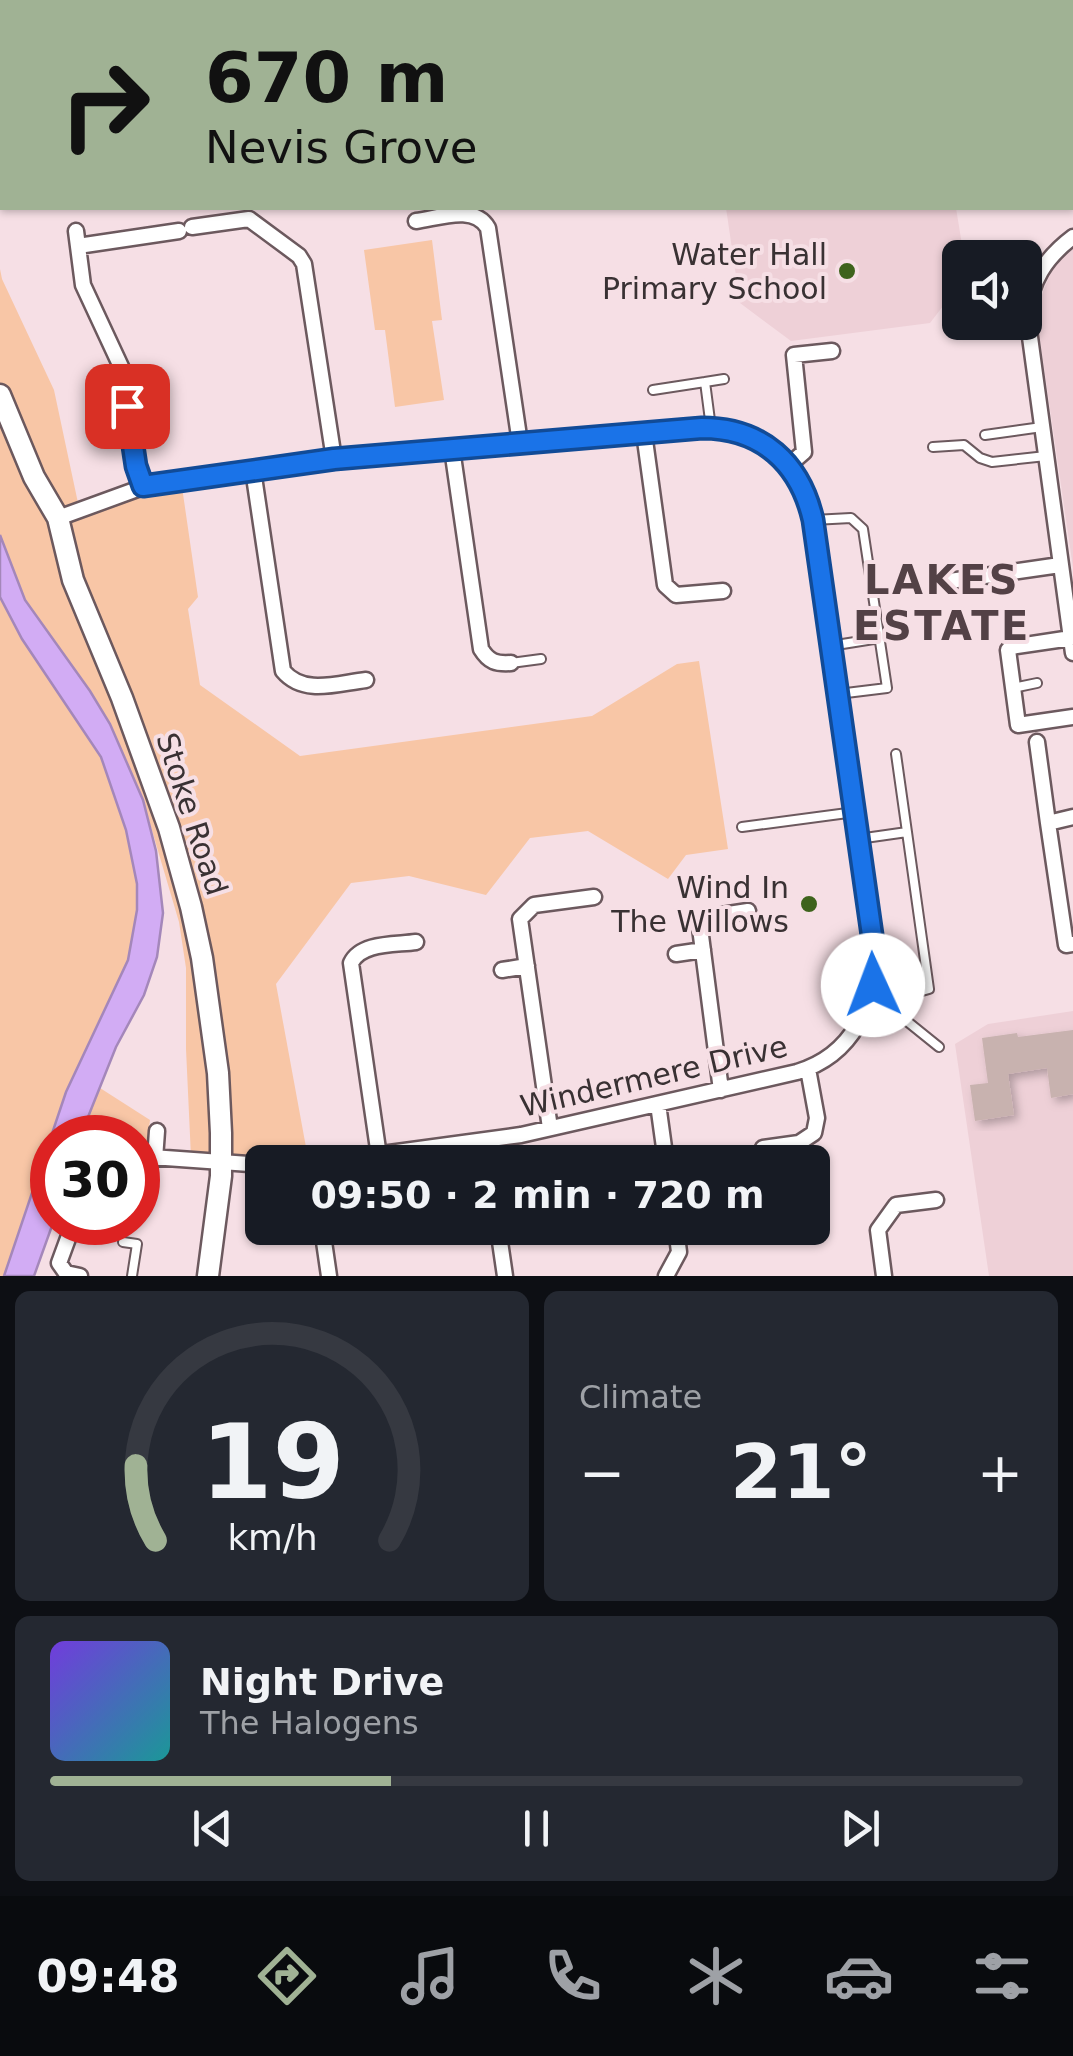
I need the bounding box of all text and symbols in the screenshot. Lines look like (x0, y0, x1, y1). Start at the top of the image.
text: 670 m (205, 37, 448, 119)
icon: right (40, 40, 170, 170)
text: Nevis Grove (205, 121, 477, 174)
place label: Water Hall Primary School (602, 237, 827, 306)
map controls (942, 240, 1042, 340)
button: sound (942, 240, 1042, 340)
marker: Water Hall Primary School (836, 260, 858, 282)
pin (85, 364, 170, 449)
icon: arrive (100, 379, 155, 434)
district label: LAKES ESTATE (853, 557, 1031, 649)
street label: Stoke Road (149, 728, 235, 900)
place label: Wind In The Willows (610, 870, 789, 939)
marker: Wind In The Willows (798, 893, 820, 915)
position arrow (821, 933, 925, 1037)
street label: Windermere Drive (517, 1028, 791, 1124)
speed limit sign: 30 (30, 1115, 160, 1245)
text: 09:50 · 2 min · 720 m (310, 1173, 765, 1217)
text: Climate (579, 1378, 702, 1416)
text: 19 (200, 1401, 344, 1523)
text: 21° (730, 1428, 872, 1516)
text: − (579, 1441, 625, 1505)
text: + (977, 1441, 1023, 1505)
text: km/h (227, 1517, 317, 1558)
text: Night Drive (200, 1660, 444, 1704)
text: The Halogens (200, 1704, 419, 1742)
icon: previous (185, 1801, 240, 1856)
icon: pause (509, 1801, 564, 1856)
icon: next (833, 1801, 888, 1856)
icon: directions (252, 1941, 322, 2011)
icon: music (395, 1941, 465, 2011)
icon: phone (538, 1941, 608, 2011)
icon: climate (681, 1941, 751, 2011)
icon: car (824, 1941, 894, 2011)
icon: filters (967, 1941, 1037, 2011)
text: 09:48 (36, 1950, 180, 2003)

